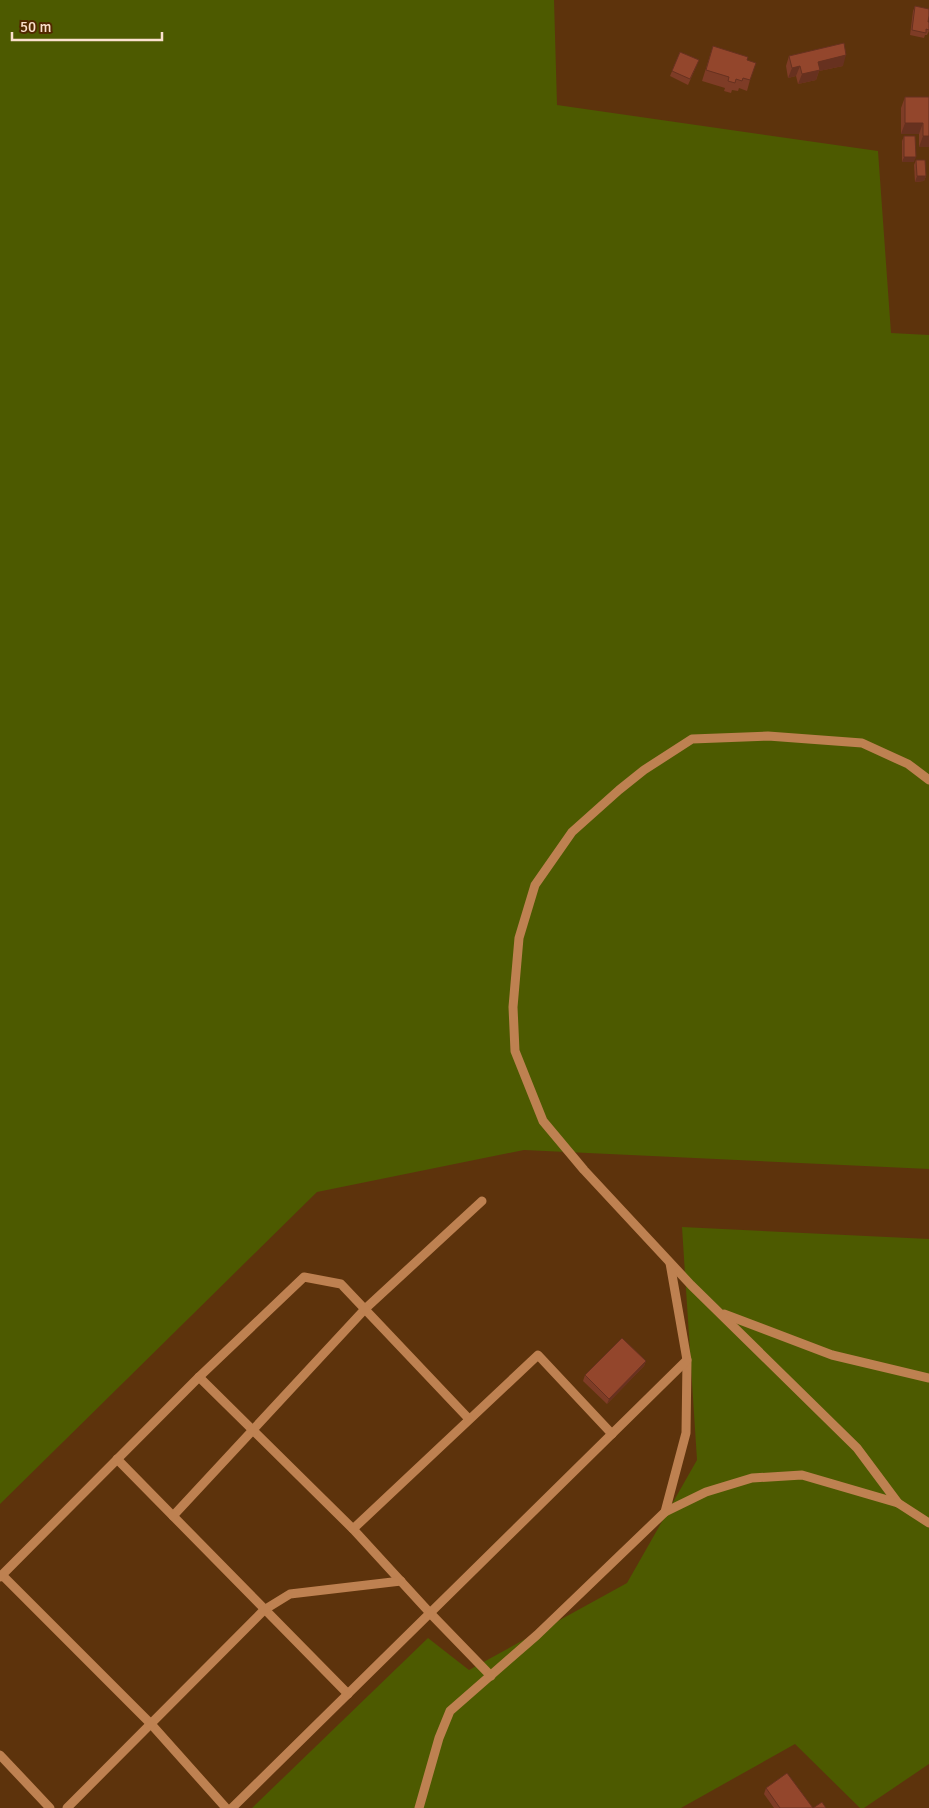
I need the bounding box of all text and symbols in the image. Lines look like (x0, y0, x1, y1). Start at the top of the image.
scale bar (12, 10, 162, 42)
text: 50 m (20, 18, 51, 36)

